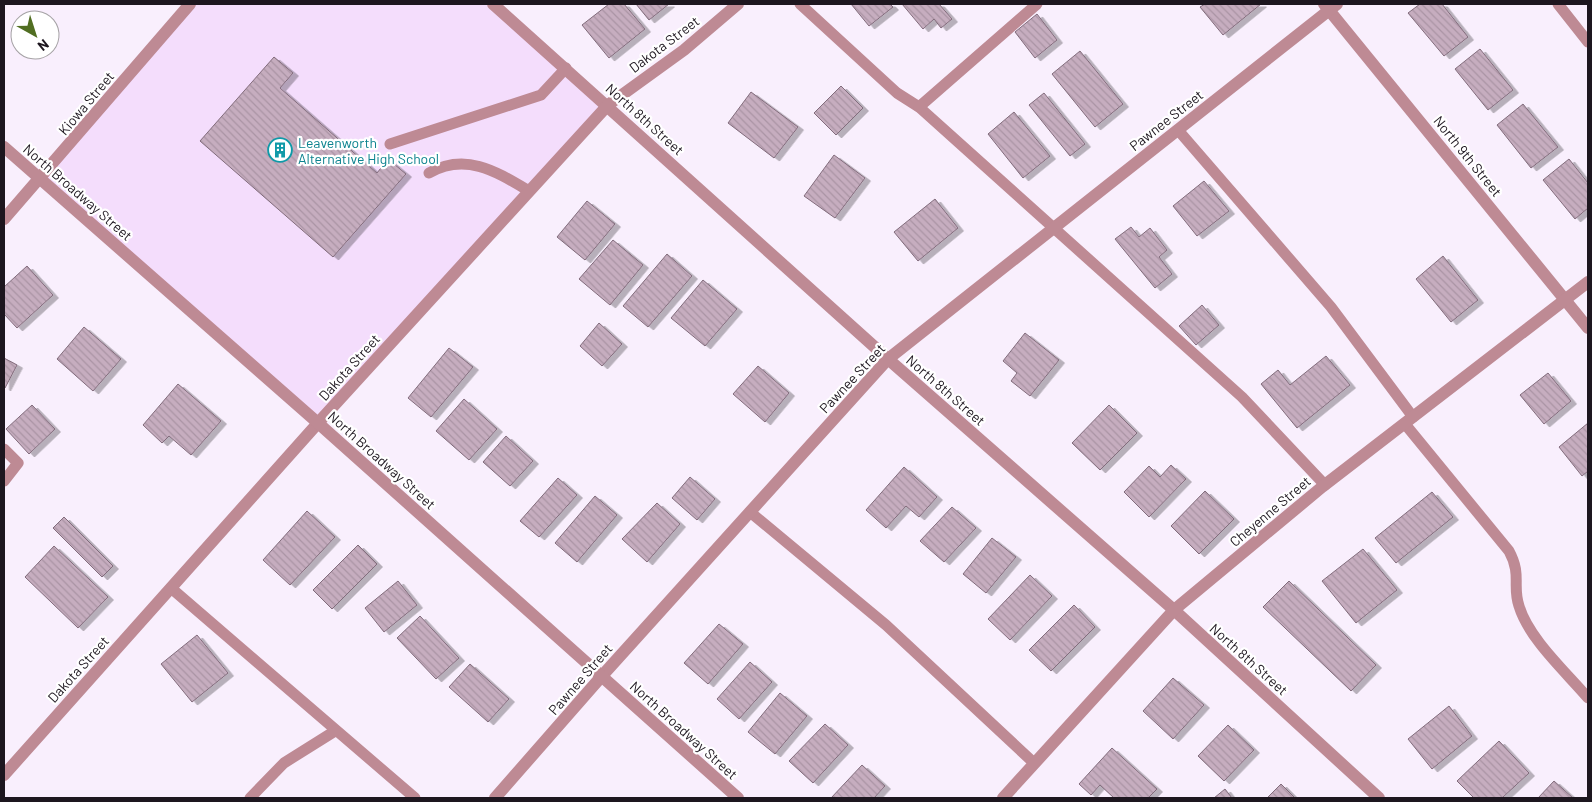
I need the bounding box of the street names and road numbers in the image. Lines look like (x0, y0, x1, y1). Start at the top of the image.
street label: Dakota Street (626, 12, 702, 76)
street label: Kiowa Street (55, 68, 117, 138)
street label: North 8th Street (603, 80, 687, 158)
street label: Pawnee Street (1126, 86, 1206, 154)
street label: North 9th Street (1430, 112, 1506, 200)
street label: North Broadway Street (20, 140, 136, 244)
street label: Dakota Street (315, 330, 383, 404)
street label: Pawnee Street (815, 340, 889, 416)
street label: North 8th Street (903, 351, 989, 429)
street label: North Broadway Street (325, 407, 439, 513)
street label: Cheyenne Street (1226, 472, 1314, 550)
street label: North 8th Street (1207, 620, 1291, 698)
street label: Dakota Street (44, 632, 112, 706)
street label: Pawnee Street (544, 640, 616, 718)
street label: North Broadway Street (627, 677, 741, 783)

